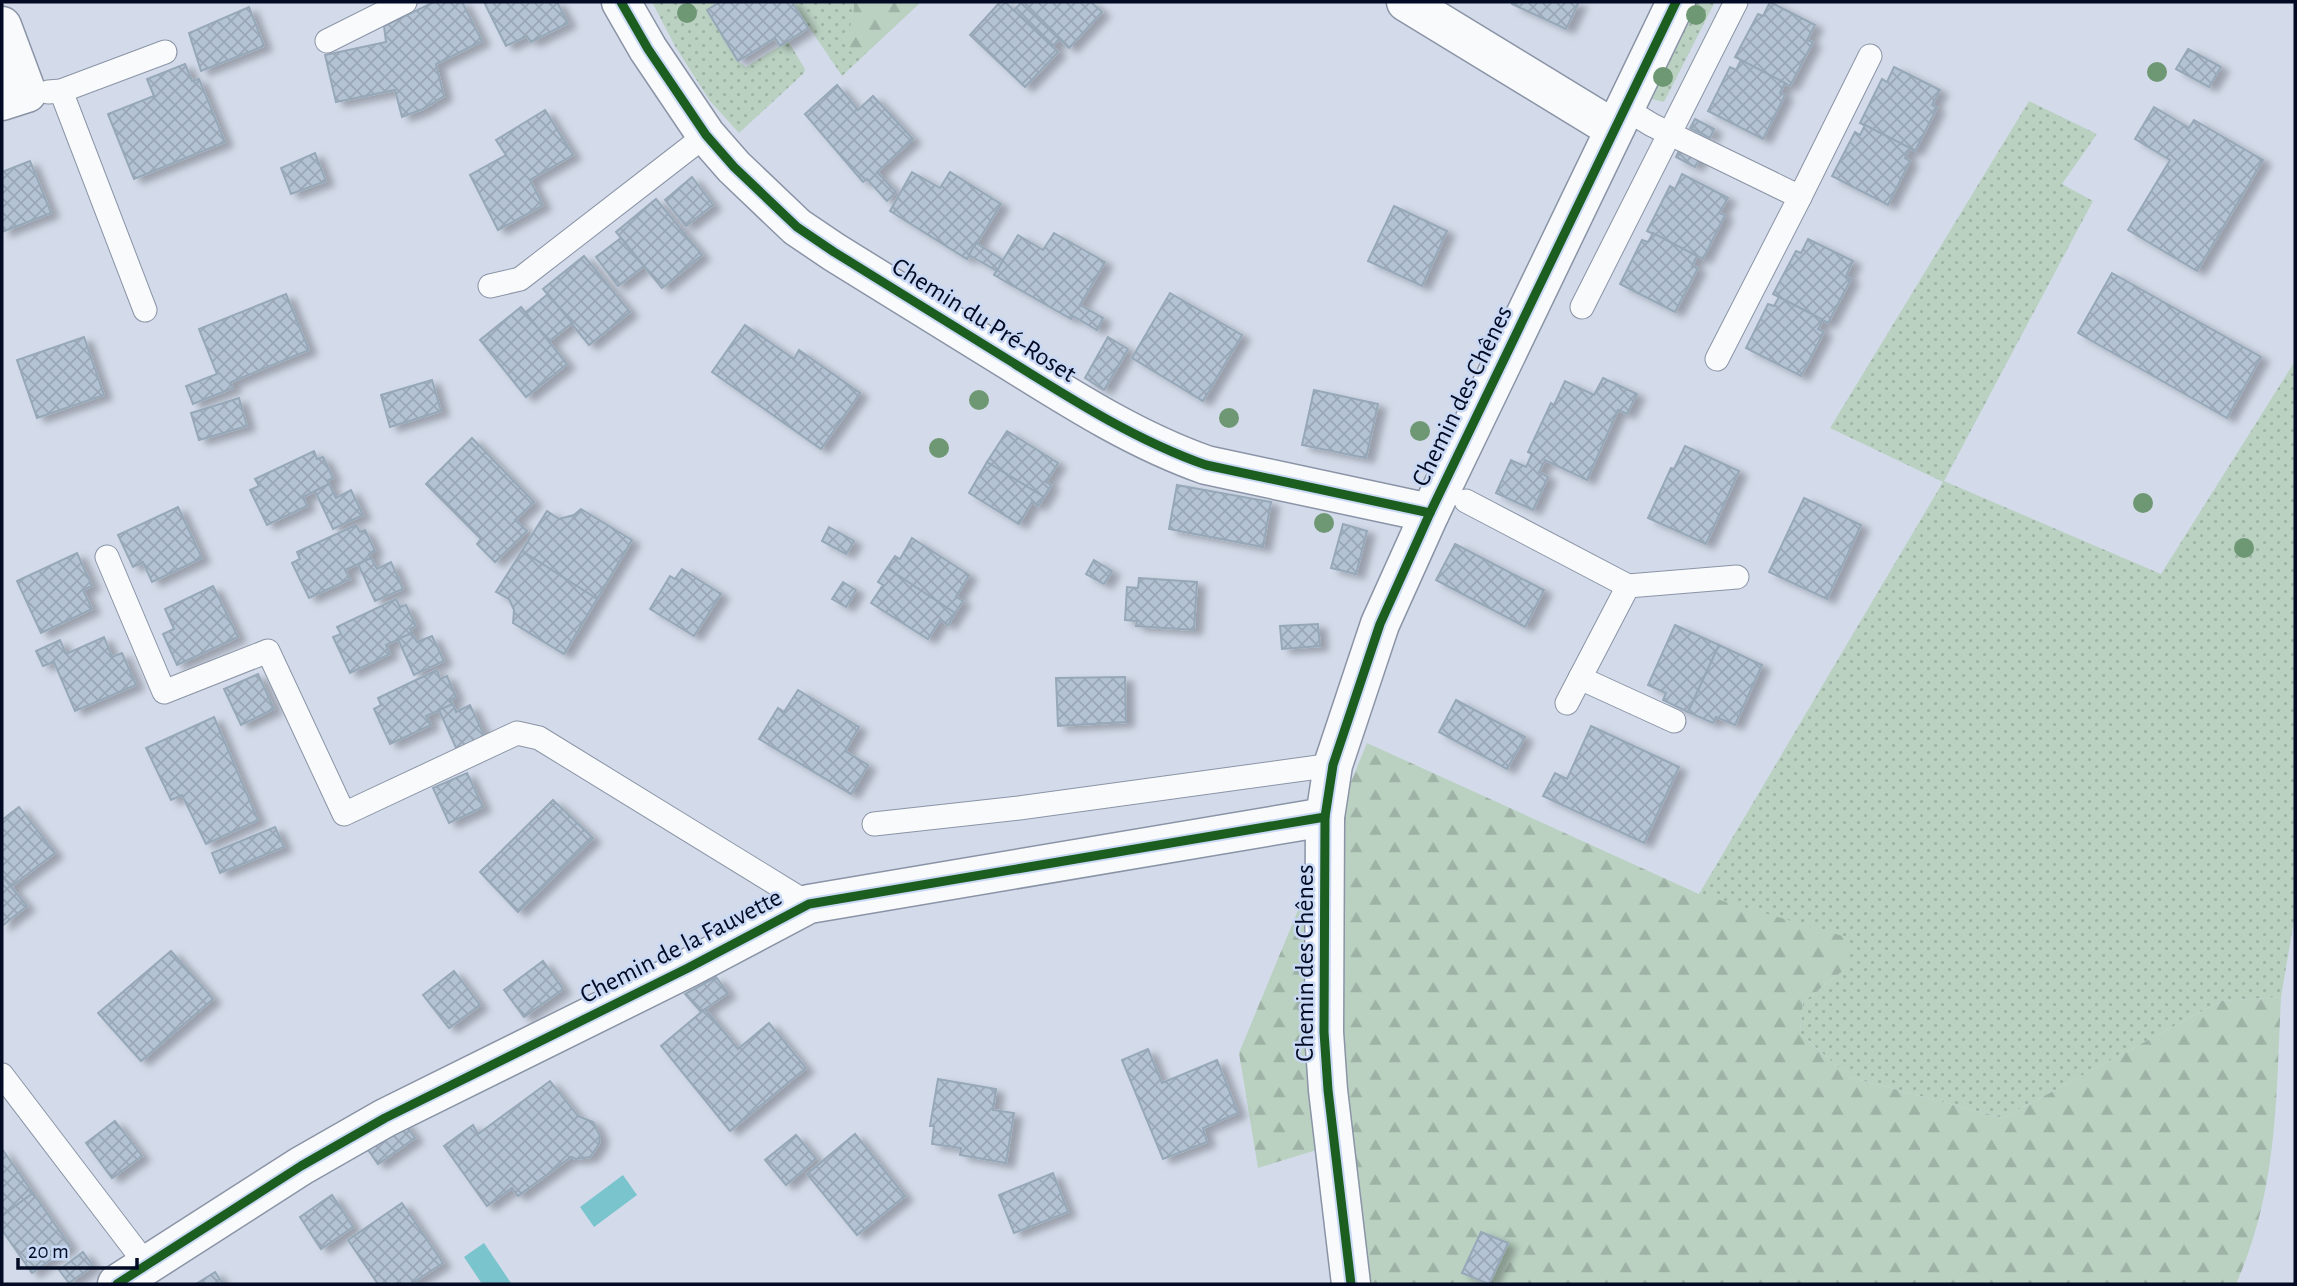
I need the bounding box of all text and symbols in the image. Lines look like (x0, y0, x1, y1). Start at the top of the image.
street label: Chemin du Pré-Roset (887, 253, 1081, 387)
street label: Chemin des Chênes (1407, 302, 1517, 490)
street label: Chemin des Chênes (1292, 864, 1318, 1062)
street label: Chemin de la Fauvette (576, 884, 786, 1008)
scale bar (18, 1226, 136, 1270)
text: 20 m (28, 1241, 69, 1262)

